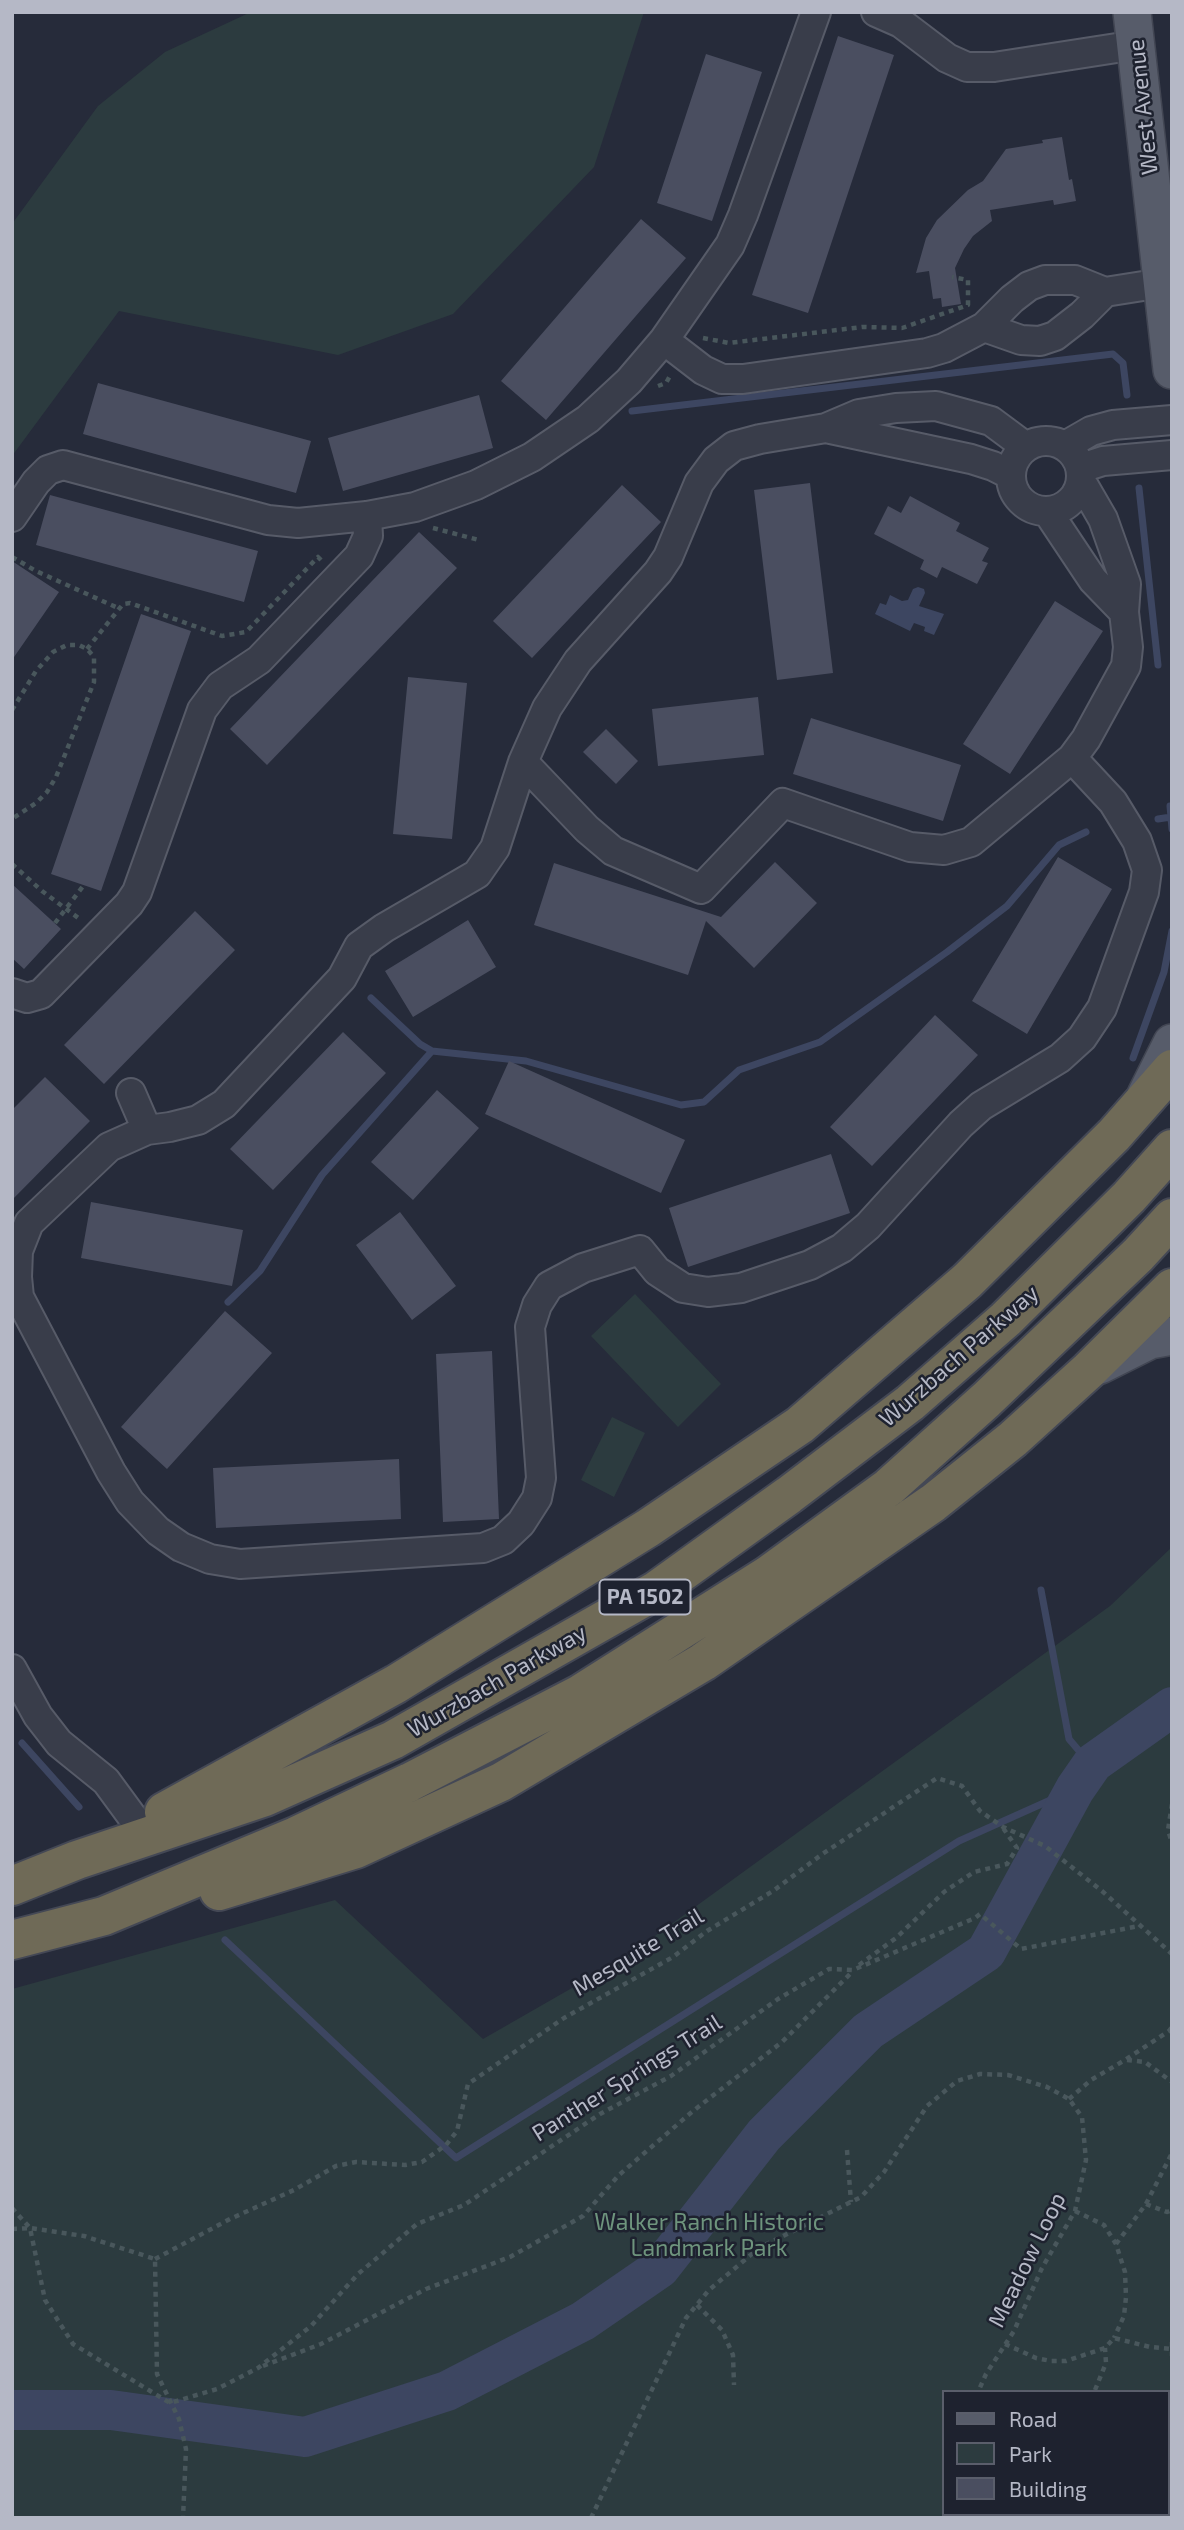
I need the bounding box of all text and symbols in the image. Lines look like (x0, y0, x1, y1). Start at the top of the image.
street label: West Avenue (1122, 38, 1164, 176)
street label: Wurzbach Parkway (874, 1279, 1044, 1433)
road number: PA 1502 (600, 1580, 690, 1614)
street label: Wurzbach Parkway (403, 1619, 591, 1743)
street label: Mesquite Trail (567, 1902, 709, 2002)
street label: Panther Springs Trail (527, 2009, 727, 2147)
street label: Meadow Loop (982, 2188, 1072, 2332)
park label: Walker Ranch Historic Landmark Park (594, 2208, 824, 2262)
legend (942, 2390, 1170, 2516)
text: Road (1009, 2406, 1057, 2431)
text: Park (1009, 2441, 1052, 2466)
text: Building (1009, 2476, 1087, 2501)

